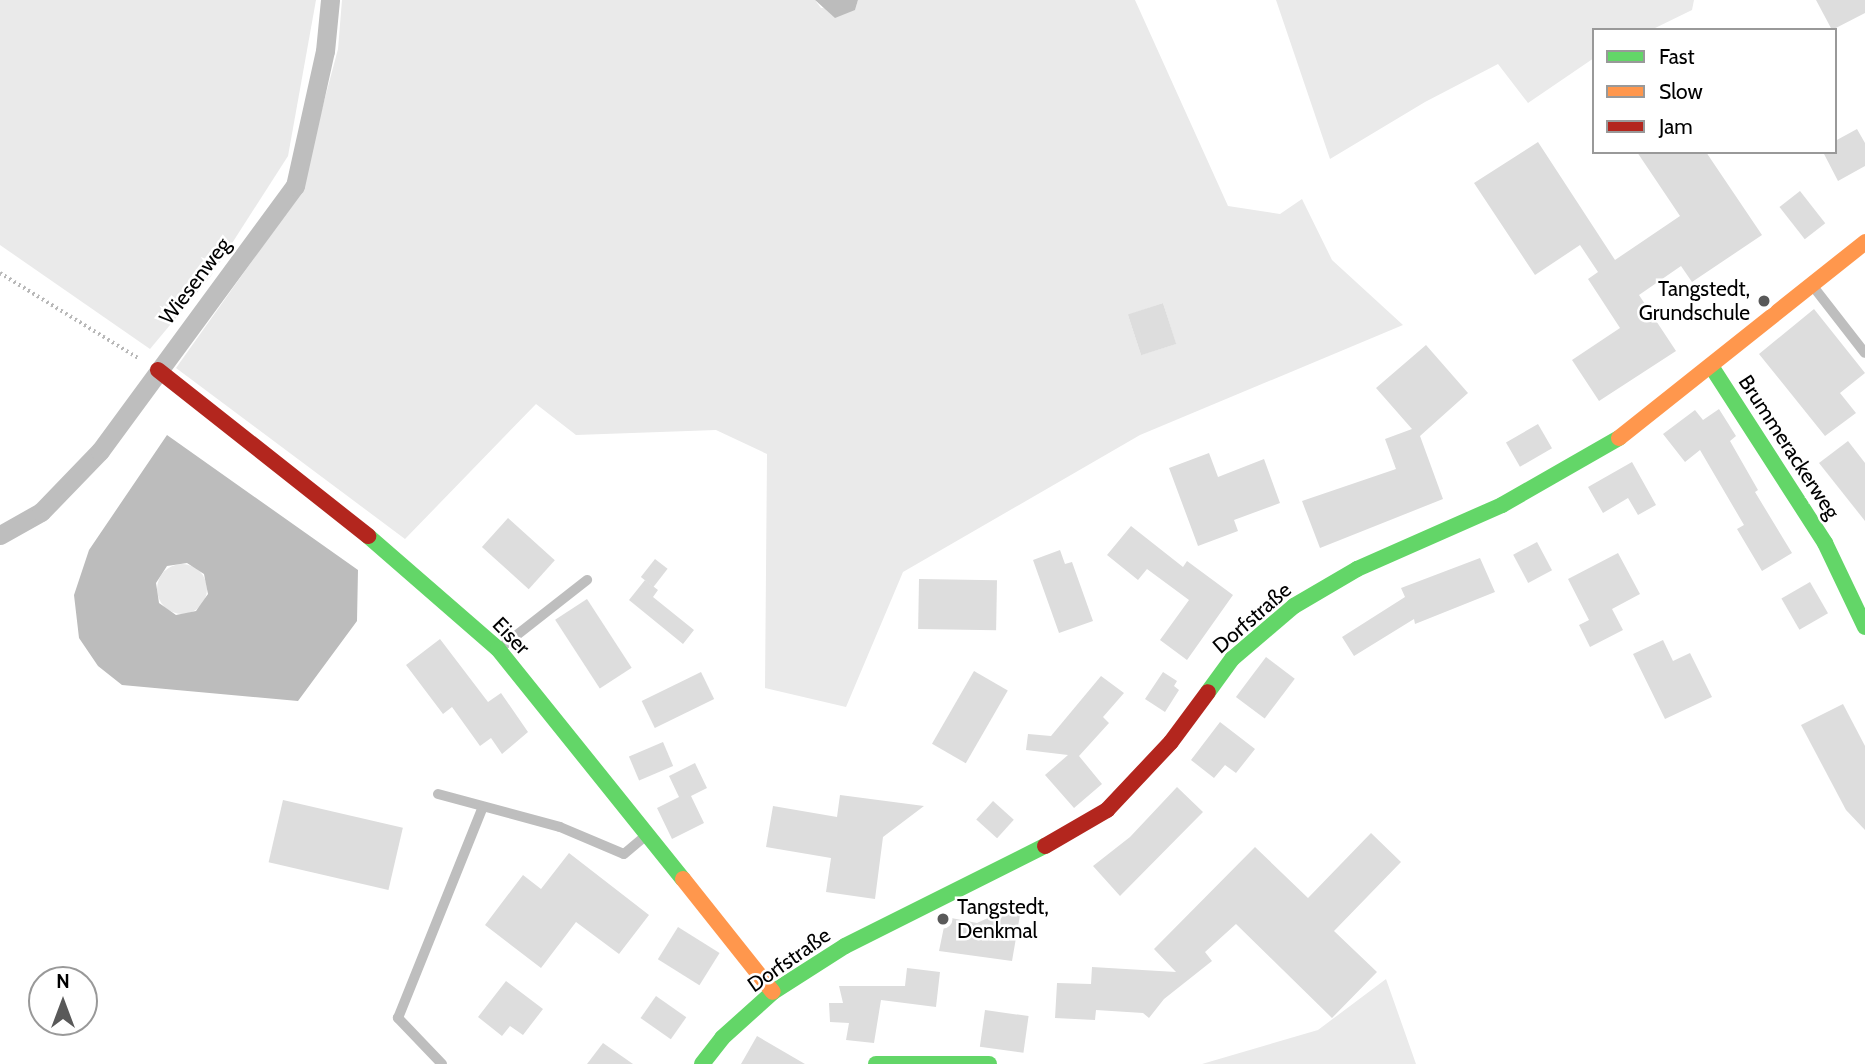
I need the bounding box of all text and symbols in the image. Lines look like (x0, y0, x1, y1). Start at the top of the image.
legend (1592, 28, 1837, 154)
text: Fast (1659, 44, 1695, 69)
text: Slow (1659, 79, 1703, 104)
text: Jam (1659, 114, 1693, 139)
street label: Wiesenweg (154, 233, 236, 329)
place label: Tangstedt, Grundschule (1639, 276, 1750, 326)
marker: Tangstedt, Grundschule (1756, 293, 1772, 309)
street label: Brummerackerweg (1733, 370, 1845, 524)
street label: Dorfstraße (1208, 577, 1296, 659)
street label: Eiser (487, 612, 535, 660)
place label: Tangstedt, Denkmal (957, 894, 1049, 944)
marker: Tangstedt, Denkmal (935, 911, 951, 927)
street label: Dorfstraße (743, 922, 835, 998)
north arrow (28, 966, 98, 1036)
text: N (56, 970, 70, 993)

